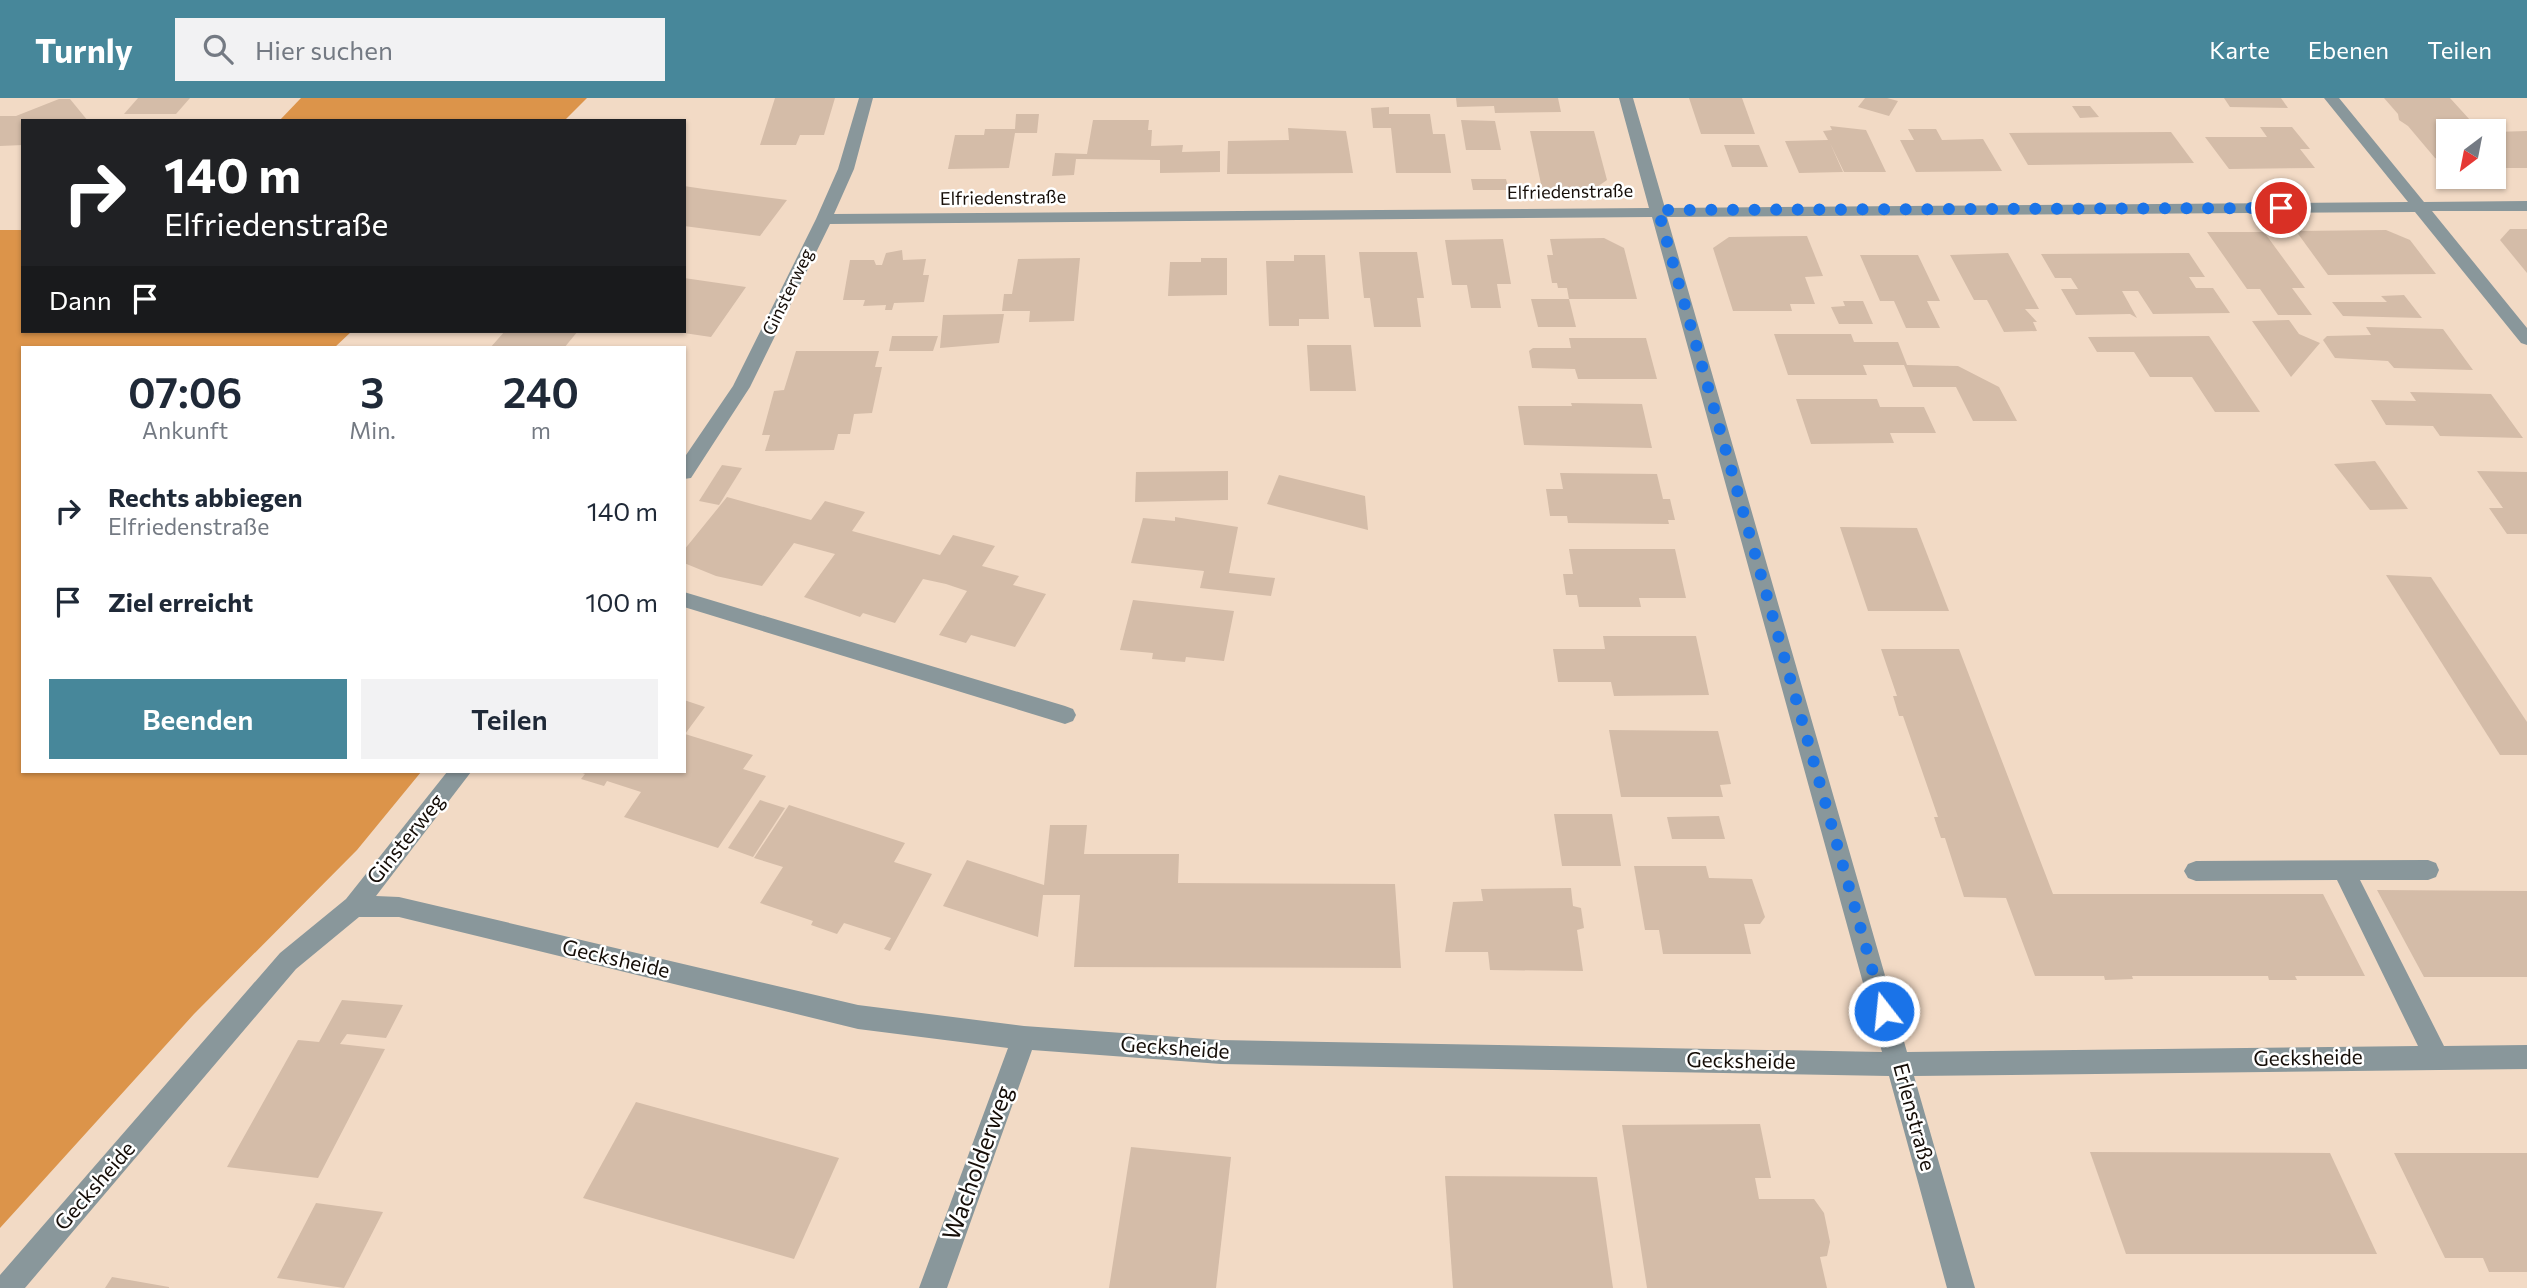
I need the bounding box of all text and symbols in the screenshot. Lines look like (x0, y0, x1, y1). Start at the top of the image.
search box (175, 18, 665, 81)
text: Turnly (35, 29, 133, 70)
icon: search (199, 30, 237, 68)
text: Hier suchen (255, 34, 393, 65)
text: Karte (2209, 35, 2270, 64)
text: Ebenen (2308, 35, 2389, 64)
text: Teilen (2427, 35, 2492, 64)
north arrow (2436, 119, 2506, 189)
map controls (2436, 119, 2506, 189)
text: 140 m (164, 143, 301, 203)
icon: right (49, 147, 140, 238)
pin (2251, 178, 2311, 238)
street label: Elfriedenstraße (1507, 179, 1633, 203)
street label: Elfriedenstraße (940, 185, 1066, 209)
icon: arrive (2262, 189, 2300, 227)
text: Elfriedenstraße (164, 203, 388, 243)
street label: Ginsterweg (757, 244, 818, 338)
icon: arrive (126, 280, 164, 318)
text: Dann (49, 284, 112, 315)
text: 07:06 (128, 365, 242, 417)
text: 3 (360, 365, 385, 417)
text: 240 (503, 365, 579, 417)
text: Ankunft (142, 416, 228, 444)
text: Min. (349, 416, 396, 444)
text: m (531, 416, 551, 444)
text: Rechts abbiegen (108, 481, 303, 512)
icon: right (49, 492, 87, 530)
text: 140 m (587, 495, 658, 526)
text: Elfriedenstraße (108, 512, 269, 540)
icon: arrive (49, 583, 87, 621)
text: Ziel erreicht (108, 586, 253, 617)
text: 100 m (585, 586, 658, 617)
button: Beenden (49, 679, 347, 759)
button: Teilen (361, 679, 658, 759)
street label: Ginsterweg (361, 788, 449, 888)
street label: Gecksheide (560, 933, 673, 982)
position arrow (1847, 974, 1921, 1048)
street label: Gecksheide (1120, 1030, 1231, 1063)
street label: Gecksheide (2253, 1043, 2363, 1070)
street label: Gecksheide (1686, 1046, 1796, 1073)
street label: Erlenstraße (1889, 1060, 1942, 1173)
street label: Wacholderweg (935, 1081, 1018, 1244)
street label: Gecksheide (49, 1135, 139, 1235)

